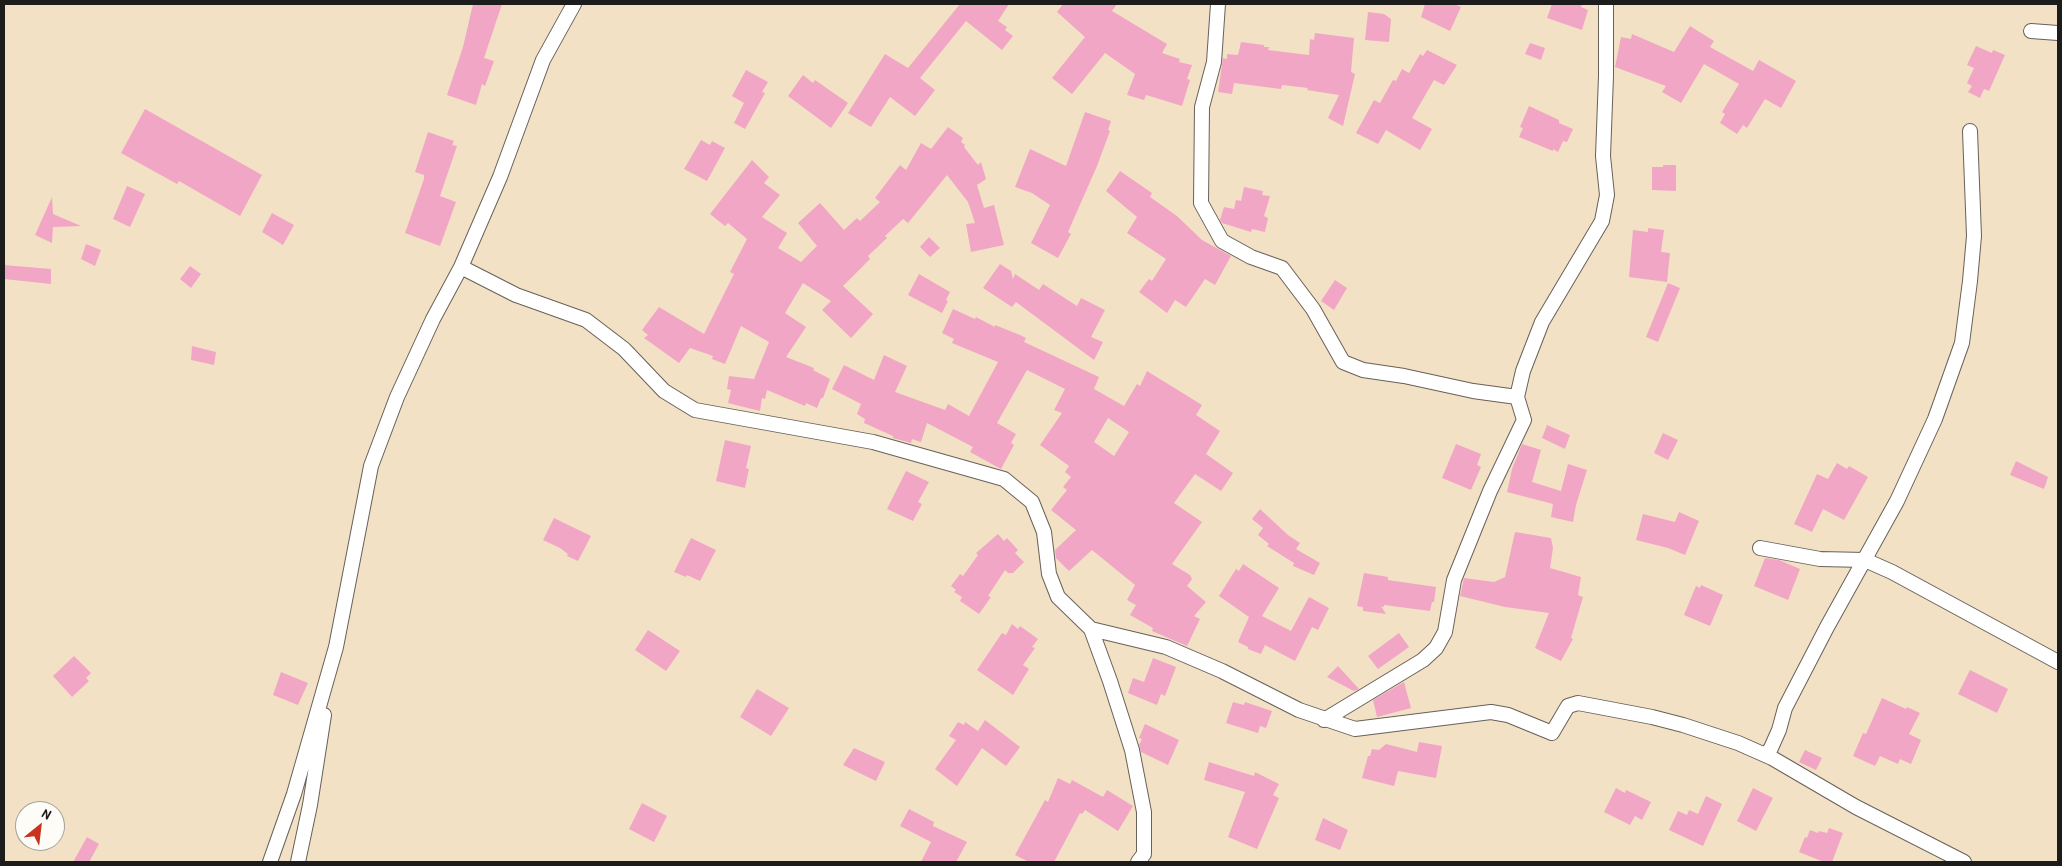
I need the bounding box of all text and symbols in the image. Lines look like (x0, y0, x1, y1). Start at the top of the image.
north arrow (15, 801, 65, 851)
text: N (39, 803, 55, 823)

